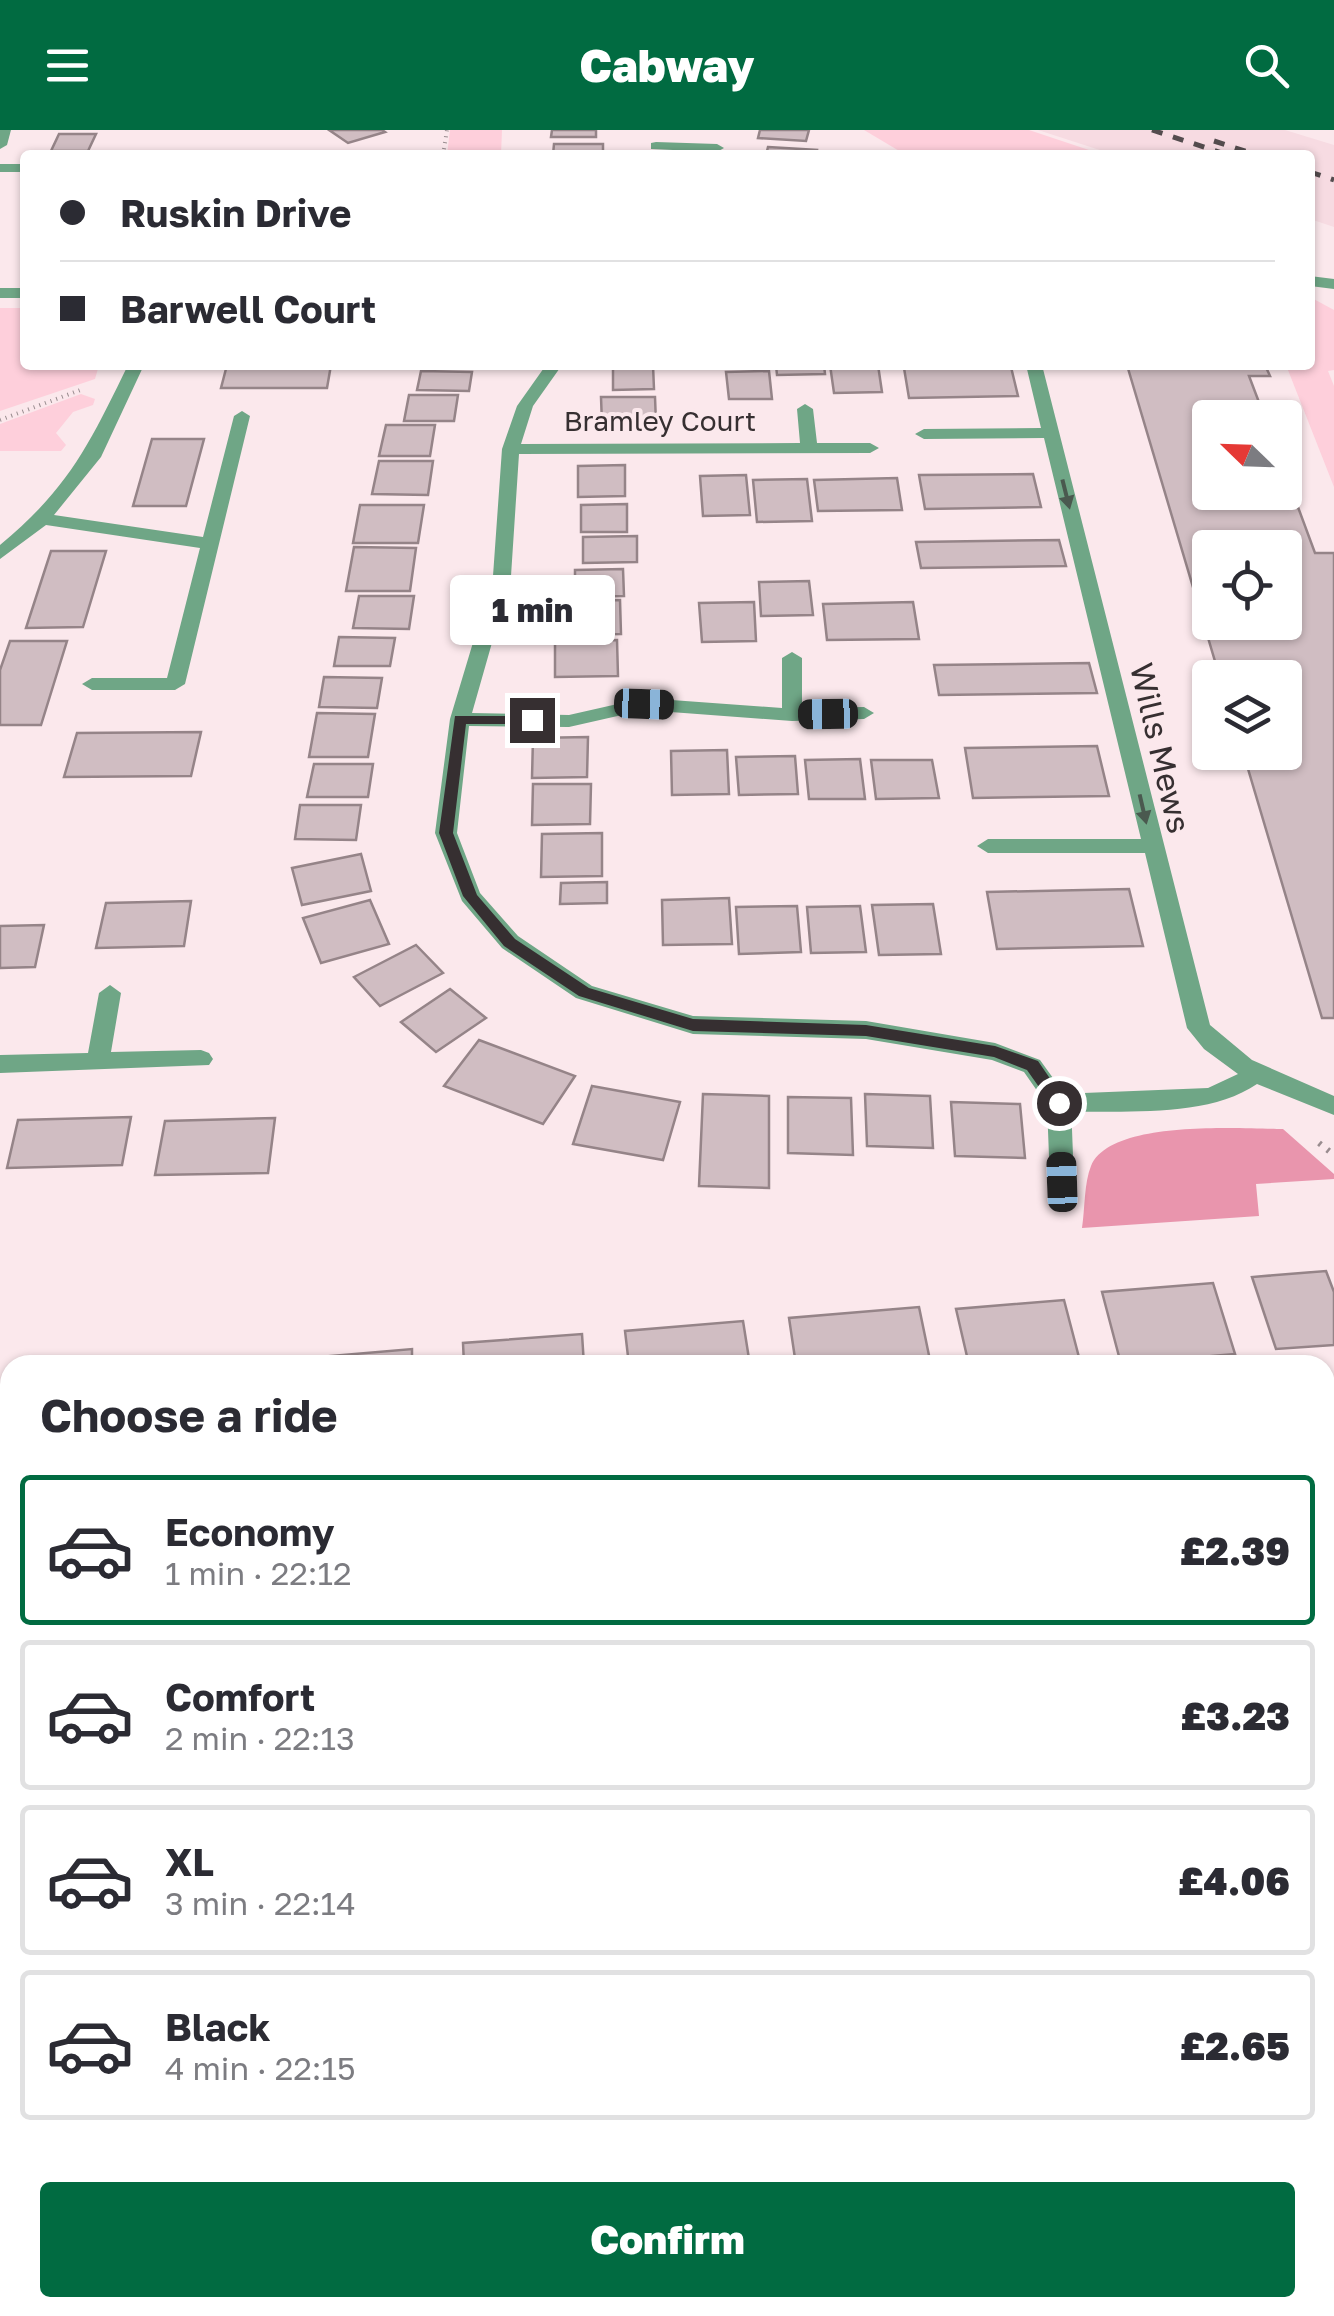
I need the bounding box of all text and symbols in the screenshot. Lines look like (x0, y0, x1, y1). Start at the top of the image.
icon: menu (40, 38, 95, 93)
text: Cabway (579, 38, 755, 92)
icon: search (1239, 38, 1294, 93)
text: Ruskin Drive (120, 190, 352, 235)
text: Barwell Court (120, 286, 376, 331)
north arrow (1192, 400, 1302, 510)
map controls (1192, 400, 1302, 770)
street label: Bramley Court (564, 404, 756, 437)
one-way arrow (1059, 479, 1074, 510)
button: locate (1192, 530, 1302, 640)
callout: 1 min (450, 575, 614, 645)
text: 1 min (492, 591, 573, 629)
street label: Wills Mews (1123, 659, 1199, 837)
button: layers (1192, 660, 1302, 770)
car (613, 688, 675, 720)
route end (510, 698, 555, 743)
car (798, 698, 858, 730)
one-way arrow (1136, 794, 1151, 825)
route start (1037, 1081, 1082, 1126)
car (1046, 1151, 1078, 1213)
text: Choose a ride (40, 1388, 338, 1442)
icon: car (45, 1505, 135, 1595)
text: Economy (165, 1509, 334, 1554)
text: £2.39 (1180, 1528, 1290, 1573)
text: 1 min · 22:12 (165, 1554, 352, 1592)
icon: car (45, 1670, 135, 1760)
text: Comfort (165, 1674, 315, 1719)
text: £3.23 (1181, 1693, 1290, 1738)
text: 2 min · 22:13 (165, 1719, 355, 1757)
icon: car (45, 1835, 135, 1925)
text: XL (165, 1839, 214, 1884)
text: £4.06 (1178, 1858, 1290, 1903)
text: 3 min · 22:14 (165, 1884, 356, 1922)
icon: car (45, 2000, 135, 2090)
text: Black (165, 2004, 270, 2049)
text: £2.65 (1180, 2023, 1290, 2068)
text: 4 min · 22:15 (165, 2049, 356, 2087)
button: Confirm (40, 2182, 1295, 2297)

